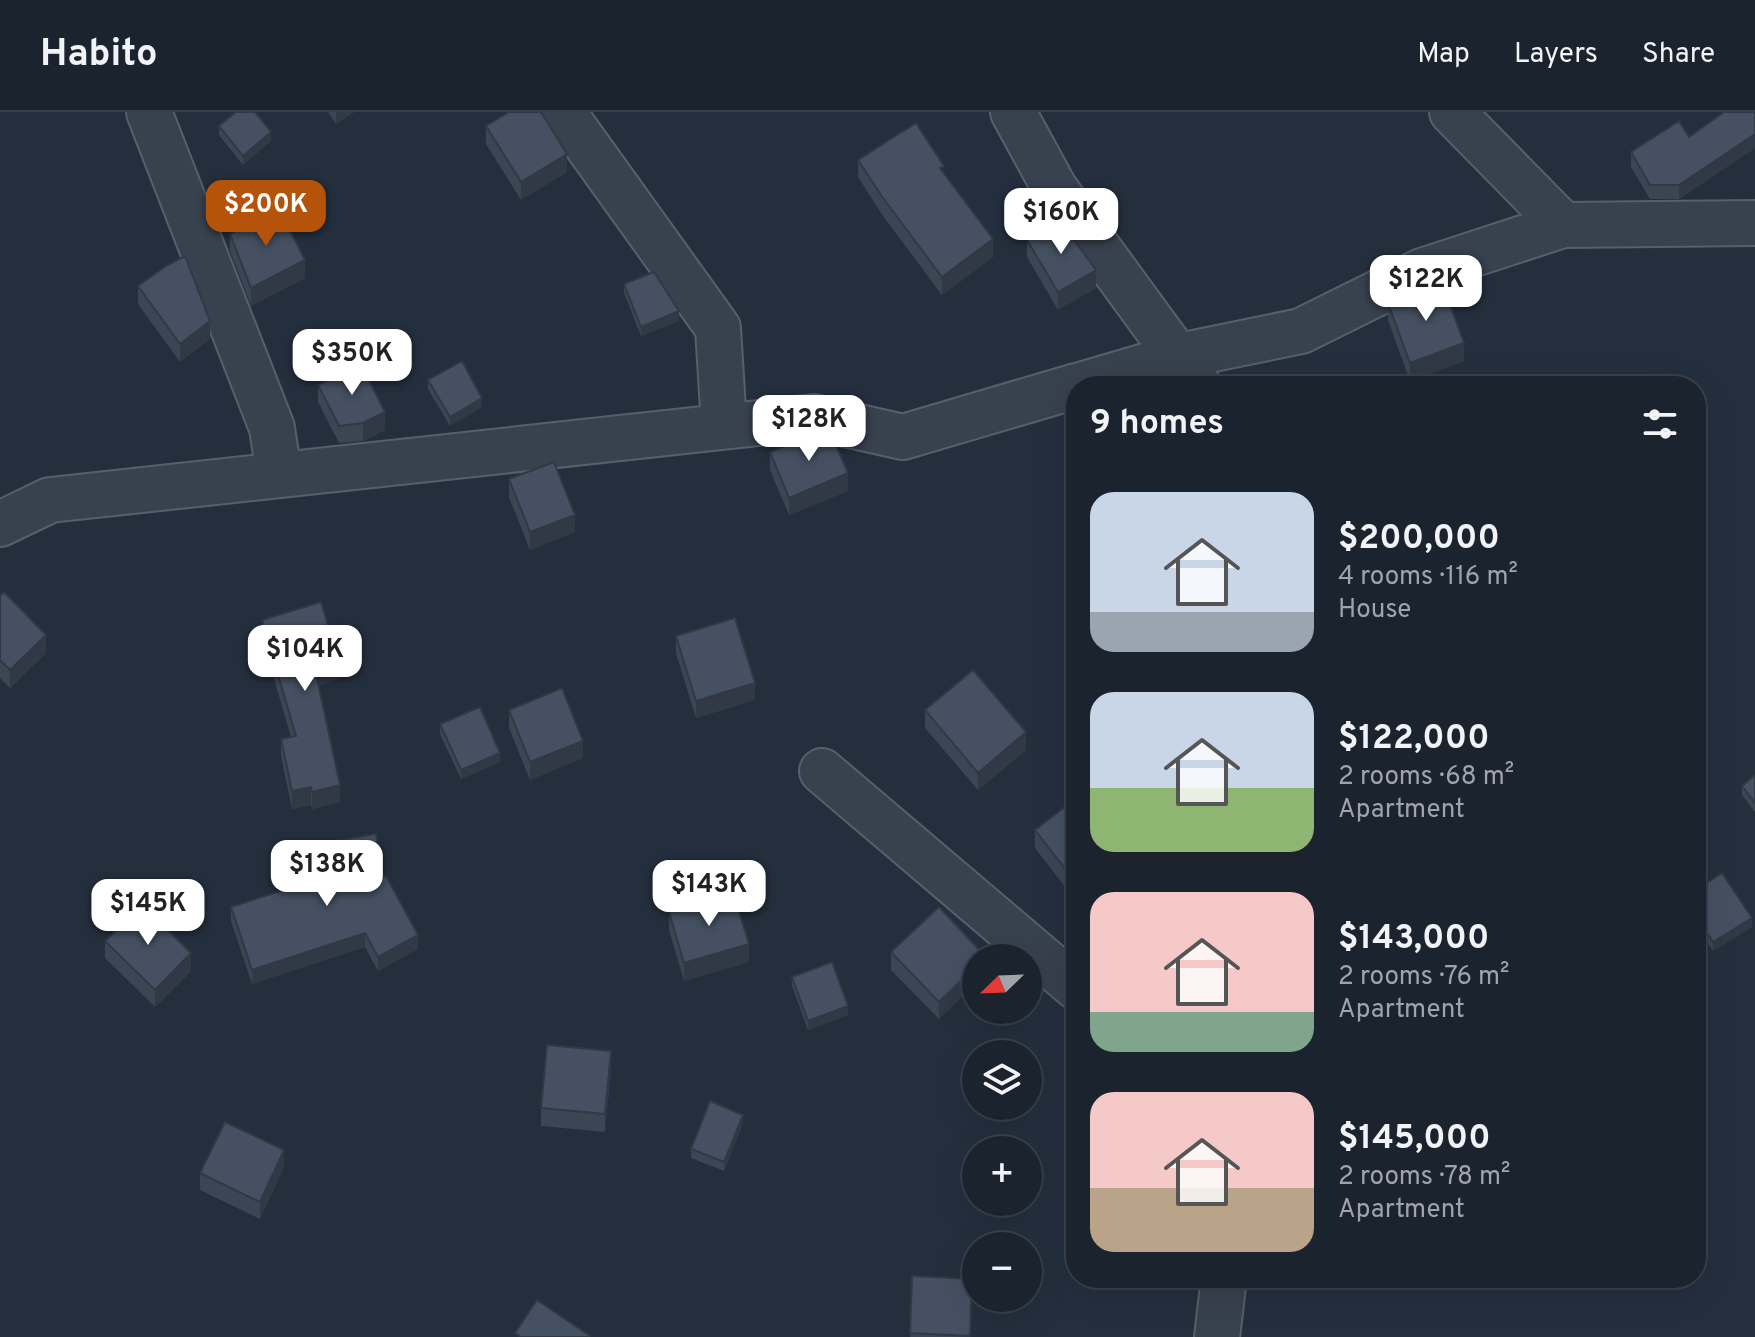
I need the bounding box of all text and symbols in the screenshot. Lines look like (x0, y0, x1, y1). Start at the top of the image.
text: Habito (40, 31, 158, 80)
text: Map (1417, 37, 1470, 73)
text: Layers (1514, 37, 1598, 73)
text: Share (1642, 37, 1715, 73)
pin: $200K (210, 180, 322, 248)
pin: $160K (1005, 188, 1117, 256)
text: $200K (224, 189, 308, 222)
text: $160K (1022, 197, 1100, 230)
pin: $122K (1370, 255, 1482, 323)
text: $122K (1388, 264, 1464, 297)
pin: $350K (296, 329, 408, 397)
text: $350K (311, 338, 393, 371)
pin: $128K (753, 395, 865, 463)
icon: filters (1638, 402, 1682, 446)
text: 9 homes (1090, 403, 1224, 446)
text: $128K (771, 404, 847, 437)
text: $200,000 (1338, 518, 1500, 561)
icon: home (1154, 524, 1250, 620)
text: 4 rooms · 116 m² (1338, 561, 1518, 594)
text: House (1338, 594, 1411, 627)
pin: $104K (249, 625, 361, 693)
text: $104K (266, 634, 344, 667)
text: $122,000 (1338, 718, 1489, 761)
icon: home (1154, 724, 1250, 820)
text: 2 rooms · 68 m² (1338, 761, 1514, 794)
text: Apartment (1338, 794, 1465, 827)
pin: $138K (271, 840, 383, 908)
text: $138K (289, 849, 365, 882)
pin: $143K (653, 860, 765, 928)
text: $143K (671, 869, 747, 902)
pin: $145K (92, 879, 204, 947)
text: $145K (109, 888, 187, 921)
text: $143,000 (1338, 918, 1489, 961)
icon: home (1154, 924, 1250, 1020)
north arrow (962, 944, 1042, 1024)
map controls (962, 944, 1042, 1312)
text: 2 rooms · 76 m² (1338, 961, 1510, 994)
text: Apartment (1338, 994, 1465, 1027)
button: layers (962, 1040, 1042, 1120)
text: $145,000 (1338, 1118, 1491, 1161)
icon: home (1154, 1124, 1250, 1220)
button: + (962, 1136, 1042, 1216)
text: 2 rooms · 78 m² (1338, 1161, 1510, 1194)
text: Apartment (1338, 1194, 1465, 1227)
button: − (962, 1232, 1042, 1312)

